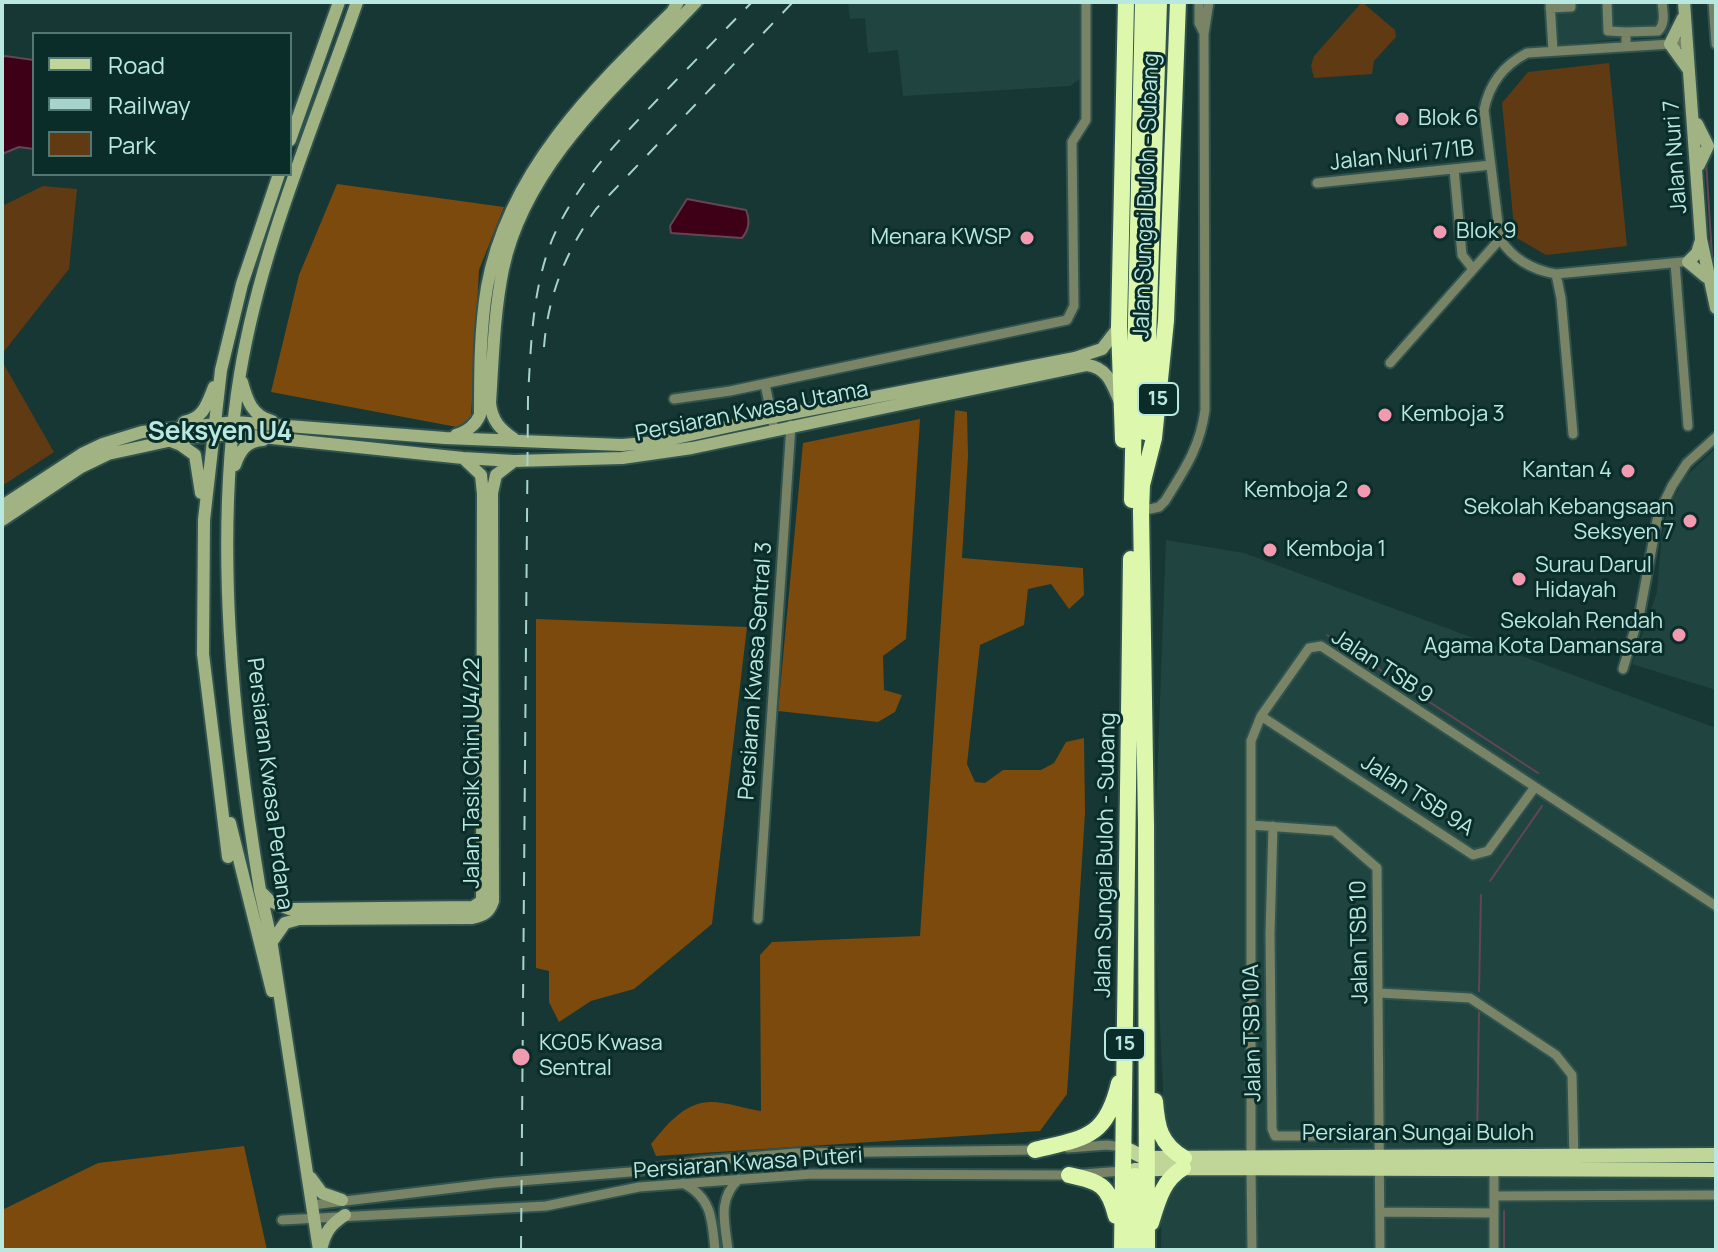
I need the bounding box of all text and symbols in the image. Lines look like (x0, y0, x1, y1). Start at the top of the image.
legend (32, 32, 292, 176)
text: Road (108, 48, 165, 81)
street label: Jalan Sungai Buloh - Subang (1129, 53, 1165, 339)
text: Railway (108, 88, 191, 121)
street label: Jalan Nuri 7 (1659, 99, 1693, 215)
place label: Blok 6 (1418, 106, 1479, 132)
marker: Blok 6 (1393, 110, 1411, 128)
text: Park (108, 128, 156, 161)
street label: Jalan Nuri 7/1B (1329, 135, 1475, 177)
place label: Blok 9 (1456, 219, 1517, 245)
marker: Blok 9 (1431, 223, 1449, 241)
place label: Menara KWSP (871, 225, 1011, 251)
marker: Menara KWSP (1018, 229, 1036, 247)
street label: Persiaran Kwasa Utama (633, 376, 871, 448)
road number: 15 (1138, 383, 1178, 415)
place label: Kemboja 3 (1401, 402, 1505, 428)
marker: Kemboja 3 (1376, 406, 1394, 424)
district label: Seksyen U4 (148, 417, 292, 449)
place label: Kantan 4 (1522, 458, 1612, 484)
marker: Kantan 4 (1619, 462, 1637, 480)
place label: Kemboja 2 (1244, 478, 1348, 504)
marker: Kemboja 2 (1355, 482, 1373, 500)
place label: Sekolah Kebangsaan Seksyen 7 (1464, 495, 1674, 546)
marker: Sekolah Kebangsaan Seksyen 7 (1681, 512, 1699, 530)
place label: Kemboja 1 (1286, 537, 1386, 563)
street label: Persiaran Kwasa Sentral 3 (734, 541, 778, 801)
marker: Kemboja 1 (1261, 541, 1279, 559)
place label: Surau Darul Hidayah (1535, 553, 1652, 604)
marker: Surau Darul Hidayah (1510, 570, 1528, 588)
place label: Sekolah Rendah Agama Kota Damansara (1423, 609, 1663, 660)
street label: Jalan TSB 9 (1326, 624, 1438, 710)
marker: Sekolah Rendah Agama Kota Damansara (1670, 626, 1688, 644)
street label: Persiaran Kwasa Perdana (240, 657, 298, 911)
street label: Jalan Tasik Chini U4/22 (460, 658, 486, 888)
street label: Jalan Sungai Buloh - Subang (1090, 712, 1122, 998)
street label: Jalan TSB 9A (1356, 750, 1478, 842)
street label: Jalan TSB 10 (1346, 880, 1374, 1004)
street label: Jalan TSB 10A (1239, 964, 1267, 1102)
road number: 15 (1105, 1028, 1145, 1060)
place label: KG05 Kwasa Sentral (539, 1031, 663, 1082)
marker: KG05 Kwasa Sentral (510, 1046, 532, 1068)
street label: Persiaran Sungai Buloh (1302, 1121, 1534, 1147)
street label: Persiaran Kwasa Puteri (632, 1143, 864, 1185)

